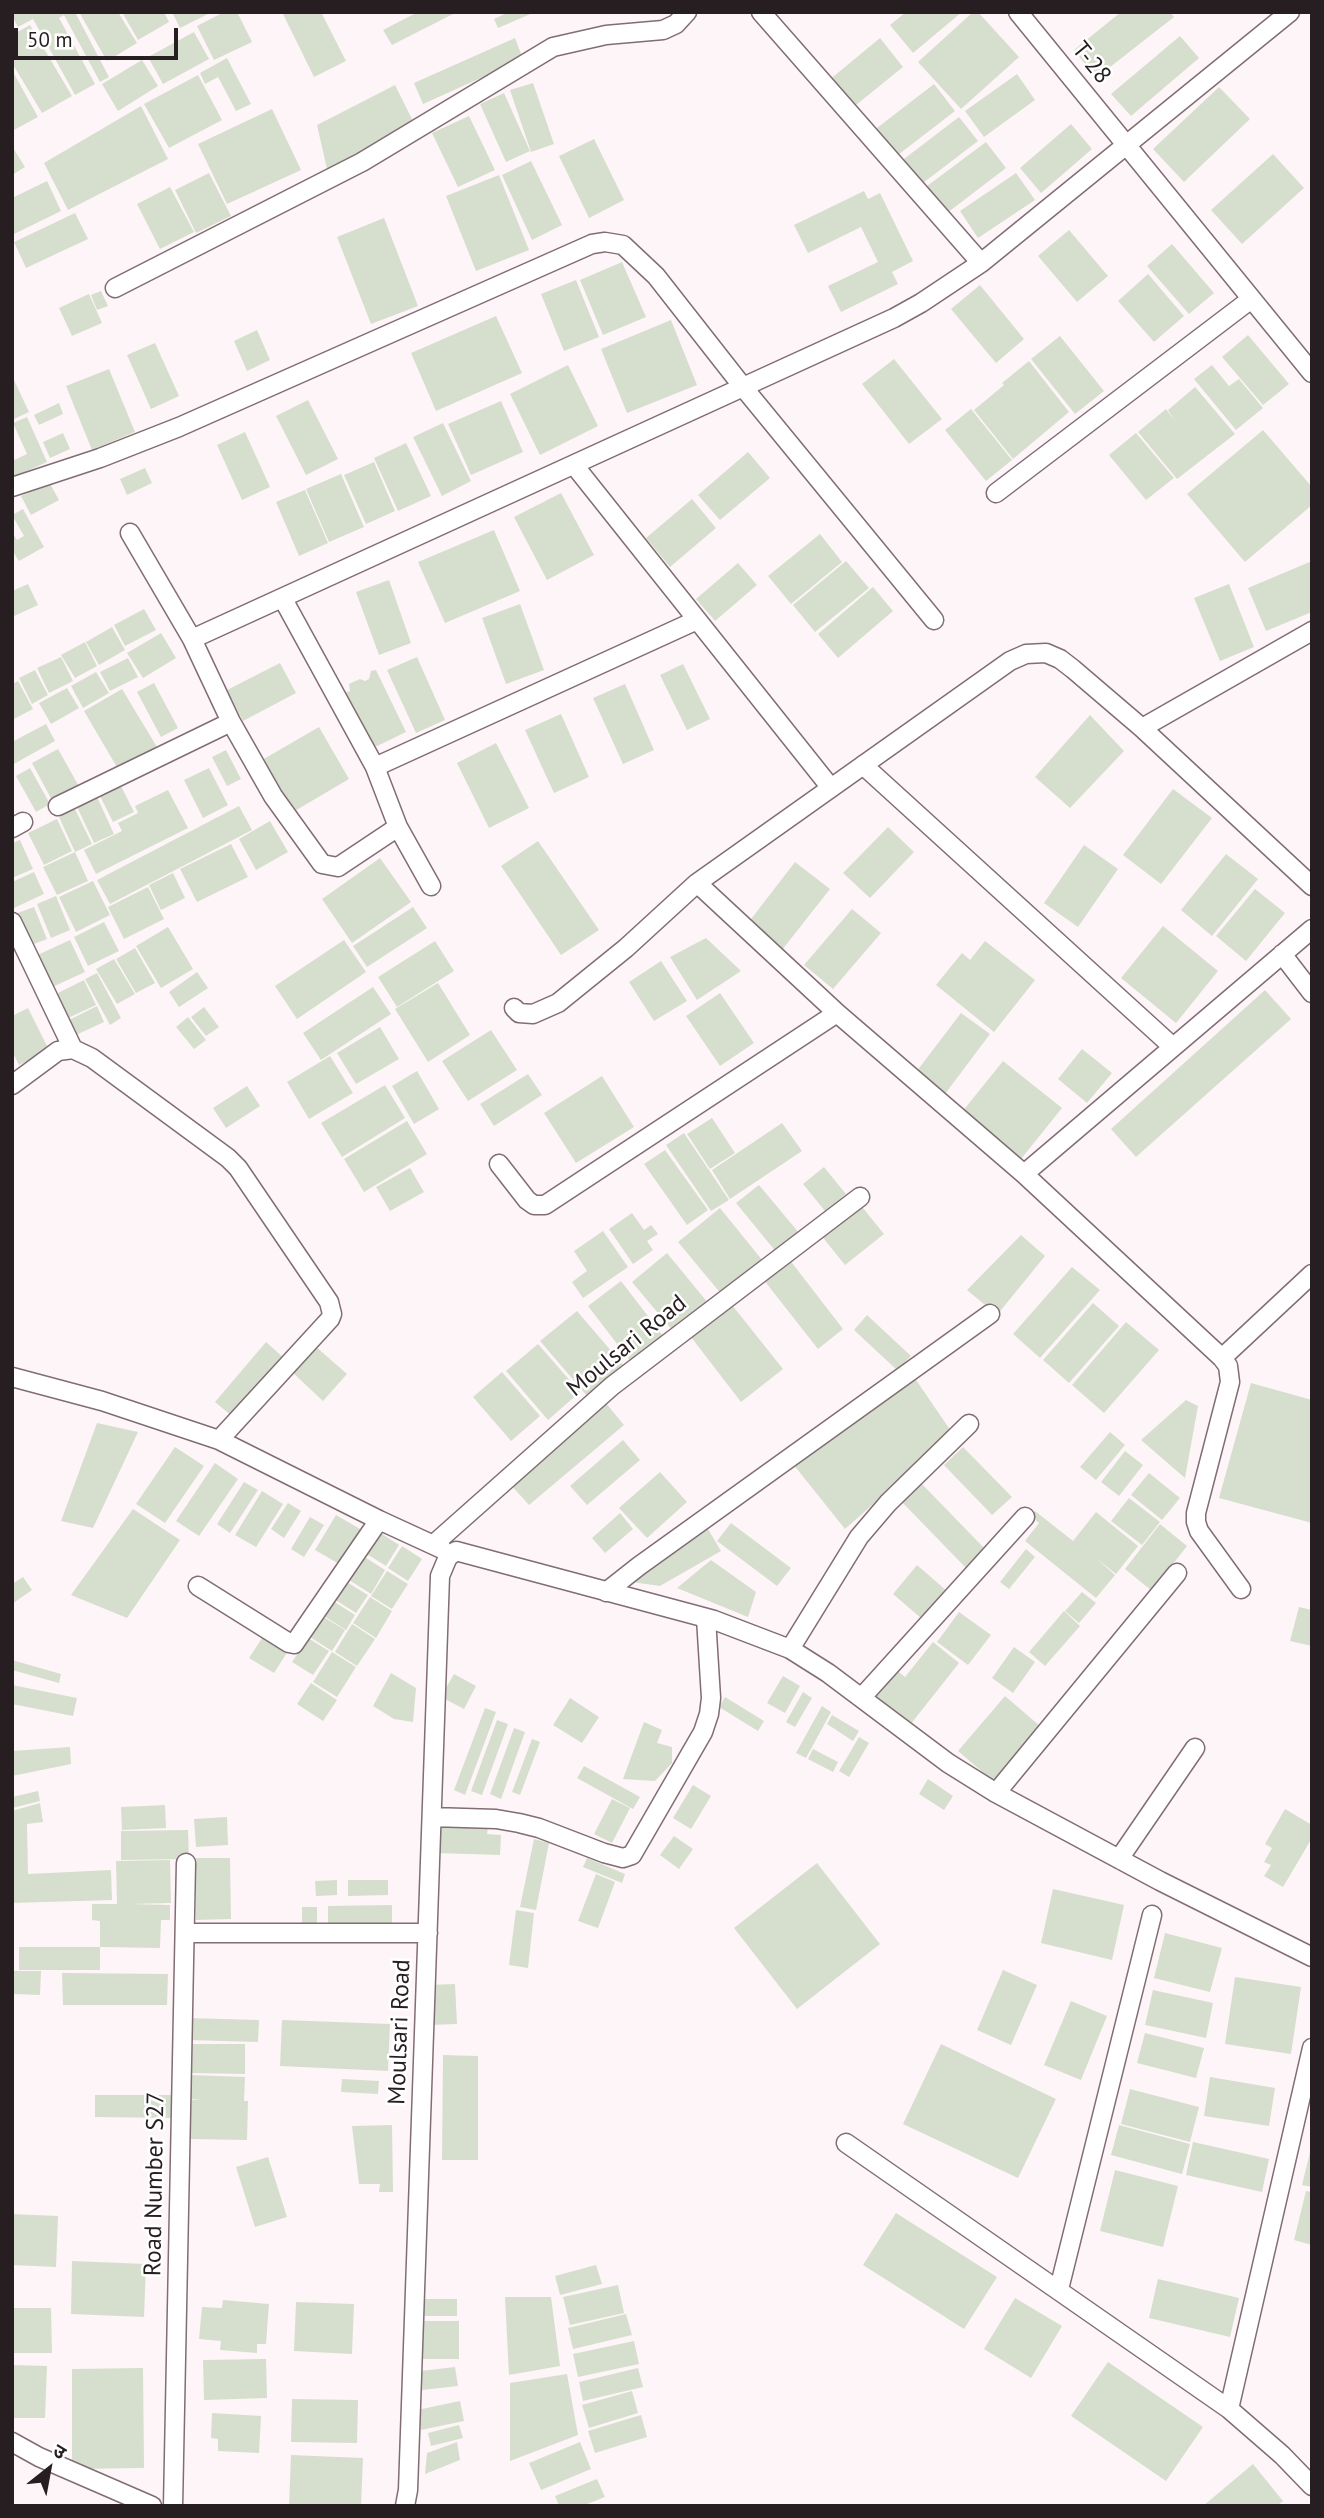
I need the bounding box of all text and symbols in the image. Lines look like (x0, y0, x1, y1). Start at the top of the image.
scale bar (18, 14, 182, 58)
text: 50 m (27, 26, 73, 53)
street label: T-28 (1065, 36, 1117, 90)
street label: Moulsari Road (561, 1289, 693, 1403)
street label: Moulsari Road (383, 1959, 417, 2105)
street label: Road Number S27 (139, 2092, 171, 2276)
north arrow (14, 2434, 84, 2504)
text: उ (49, 2438, 71, 2464)

